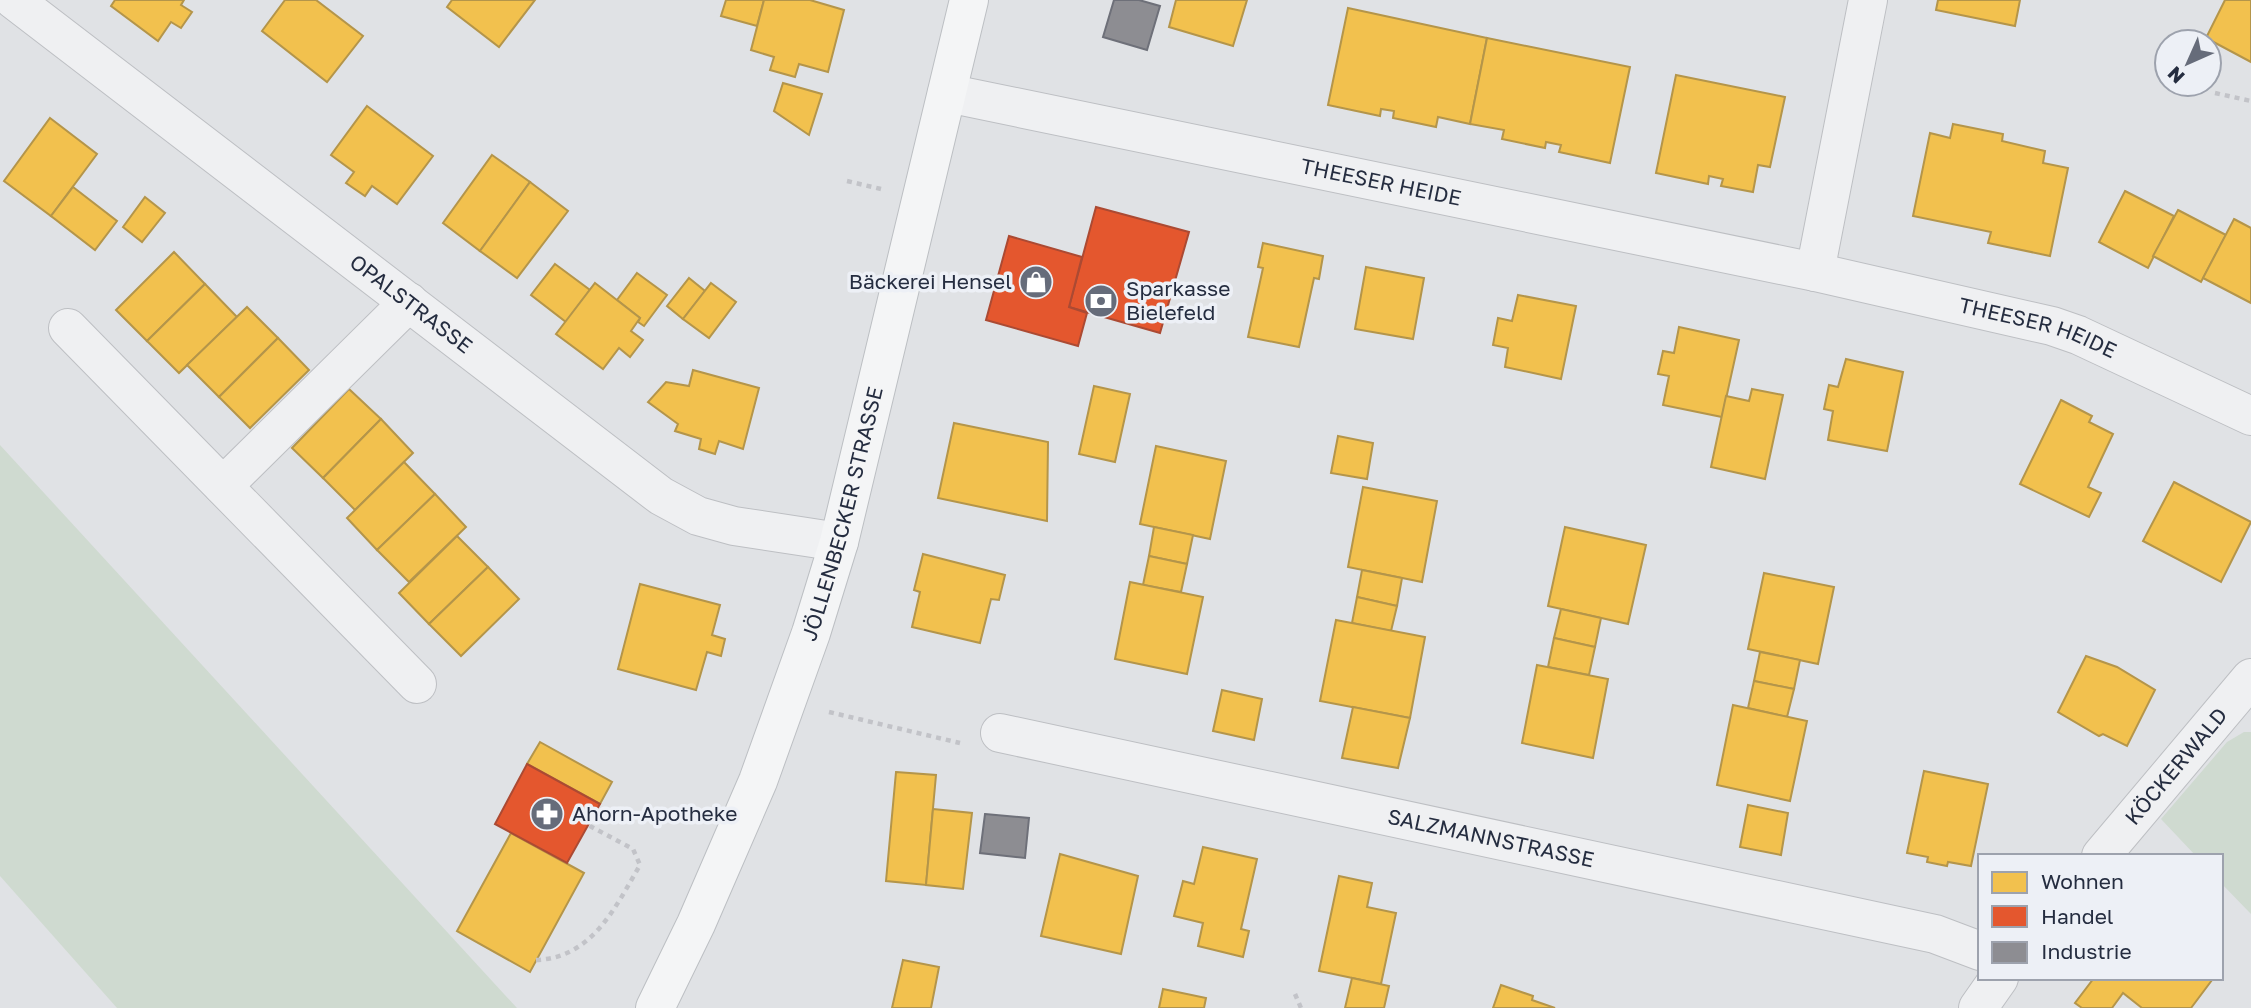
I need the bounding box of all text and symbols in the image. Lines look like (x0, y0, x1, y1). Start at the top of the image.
north arrow (2153, 28, 2223, 98)
text: N (2162, 62, 2189, 89)
street label: THEESER HEIDE (1298, 152, 1464, 211)
street label: OPALSTRASSE (345, 248, 478, 359)
shop icon: Bäckerei Hensel (1017, 263, 1055, 301)
place label: Bäckerei Hensel (849, 268, 1012, 294)
place label: Sparkasse Bielefeld (1126, 275, 1230, 325)
bank icon: Sparkasse Bielefeld (1082, 282, 1120, 320)
street label: THEESER HEIDE (1957, 291, 2121, 363)
street label: JÖLLENBECKER STRASSE (795, 384, 888, 644)
street label: KÖCKERWALD (2119, 702, 2232, 830)
pharmacy icon: Ahorn-Apotheke (528, 795, 566, 833)
place label: Ahorn-Apotheke (572, 800, 737, 826)
street label: SALZMANNSTRASSE (1385, 803, 1597, 872)
legend (1978, 854, 2223, 980)
text: Wohnen (2041, 868, 2124, 894)
text: Handel (2041, 903, 2114, 929)
text: Industrie (2041, 938, 2132, 964)

